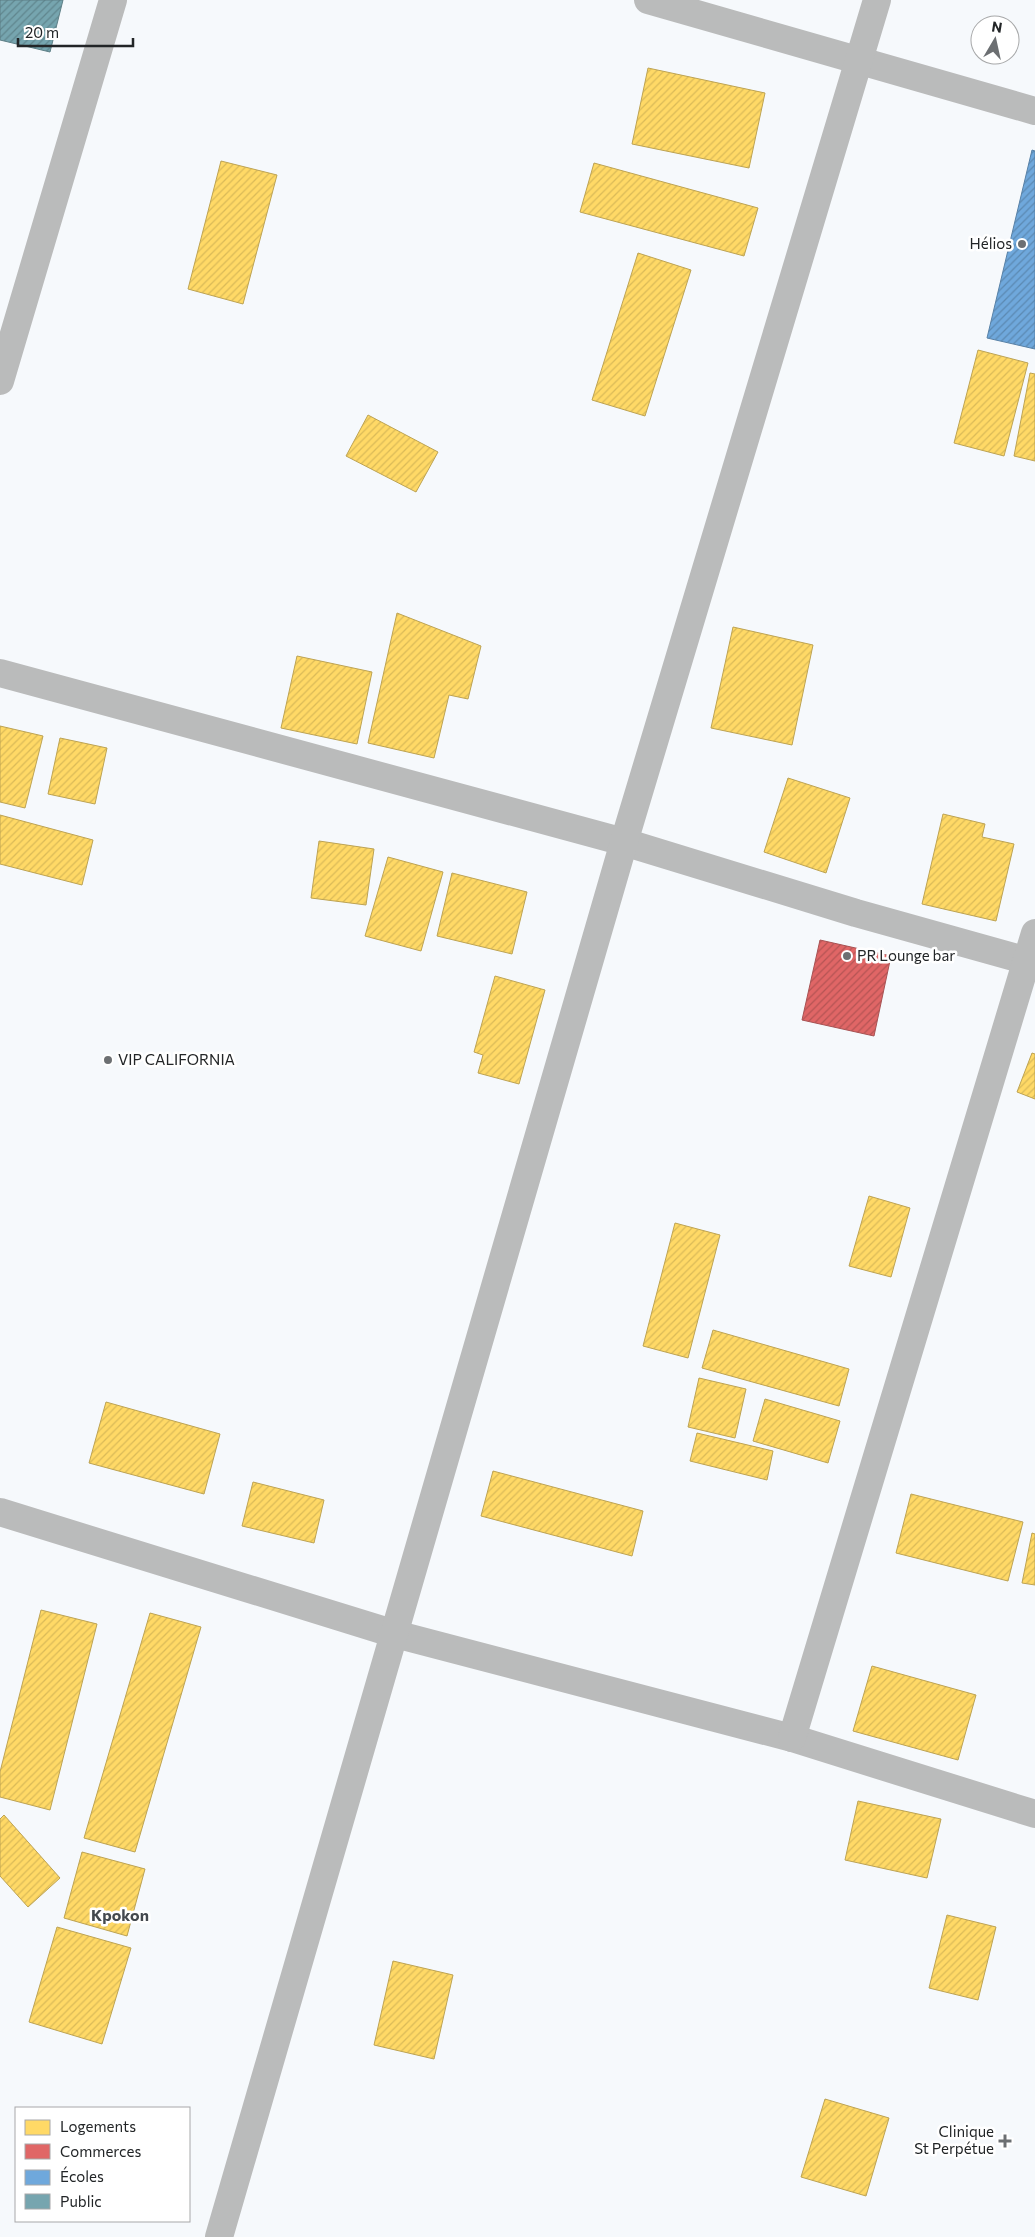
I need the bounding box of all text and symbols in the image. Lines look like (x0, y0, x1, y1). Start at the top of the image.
scale bar (18, 15, 132, 47)
north arrow (970, 15, 1020, 65)
text: N (991, 17, 1004, 36)
text: 20 m (25, 23, 59, 41)
place label: Hélios (970, 234, 1012, 252)
marker: Hélios (1016, 238, 1028, 250)
place label: PR Lounge bar (857, 946, 955, 964)
marker: PR Lounge bar (841, 950, 853, 962)
place label: VIP CALIFORNIA (118, 1050, 235, 1068)
marker: VIP CALIFORNIA (102, 1054, 114, 1066)
district label: Kpokon (91, 1905, 149, 1924)
legend (15, 2107, 190, 2222)
text: Logements (60, 2117, 136, 2135)
place label: Clinique St Perpétue (914, 2122, 994, 2157)
marker: Clinique St Perpétue (998, 2134, 1012, 2148)
text: Commerces (60, 2142, 141, 2160)
text: Écoles (60, 2166, 104, 2185)
text: Public (60, 2192, 102, 2210)

